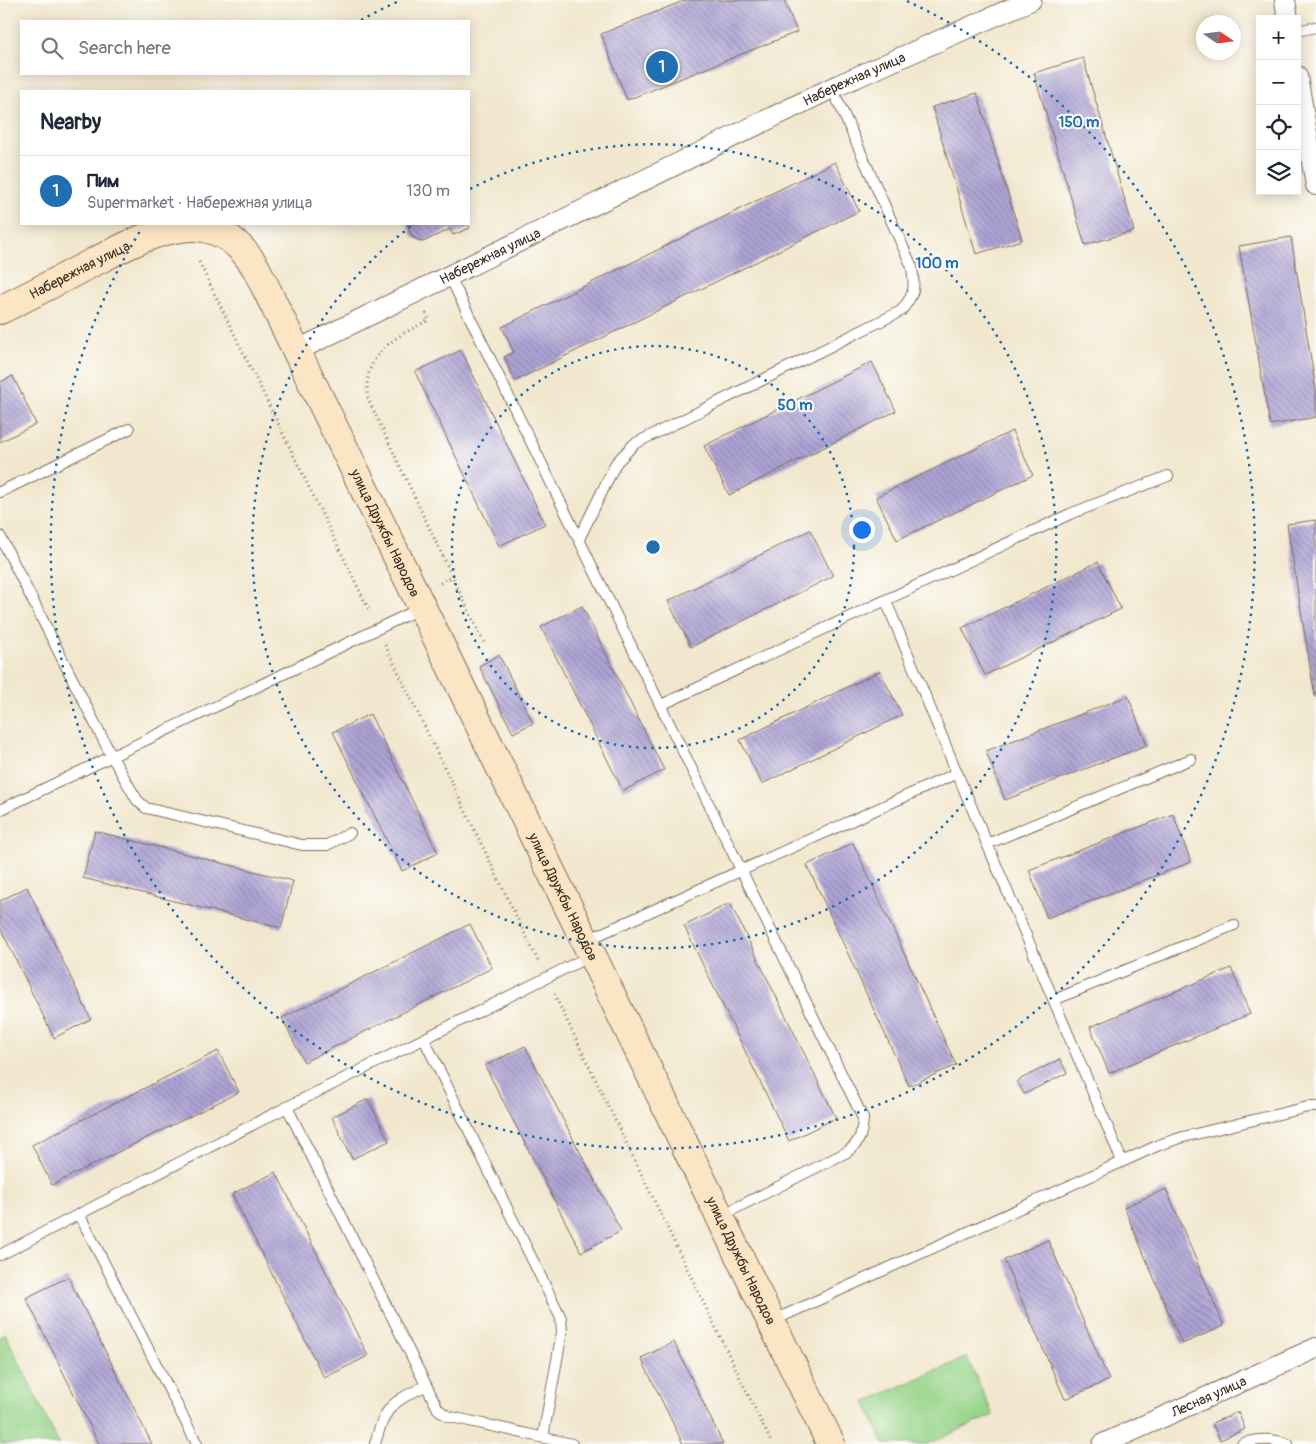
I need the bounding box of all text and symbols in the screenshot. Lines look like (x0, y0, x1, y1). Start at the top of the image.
north arrow (1196, 15, 1241, 60)
map controls (1256, 15, 1301, 195)
button: + (1256, 15, 1301, 60)
search box (20, 20, 470, 75)
icon: search (38, 34, 66, 62)
text: Search here (78, 36, 171, 60)
pin: 1 (646, 48, 678, 86)
street label: Набережная улица (800, 48, 908, 109)
button: − (1256, 60, 1301, 105)
button: locate (1256, 105, 1301, 150)
text: Nearby (40, 109, 101, 136)
text: 150 m (1059, 113, 1099, 132)
button: layers (1256, 150, 1301, 195)
text: Пим (87, 169, 119, 193)
text: 1 (53, 181, 59, 201)
text: 130 m (406, 181, 450, 201)
text: Supermarket · Набережная улица (87, 193, 312, 213)
street label: Набережная улица (437, 224, 543, 288)
street label: Набережная улица (26, 237, 132, 303)
text: 100 m (916, 254, 958, 273)
text: 50 m (778, 396, 812, 415)
street label: улица Дружбы Народов (347, 465, 424, 600)
your location (849, 517, 875, 543)
centre of rings (644, 538, 662, 556)
street label: улица Дружбы Народов (525, 829, 602, 964)
street label: улица Дружбы Народов (702, 1193, 780, 1327)
street label: Лесная улица (1168, 1372, 1249, 1421)

